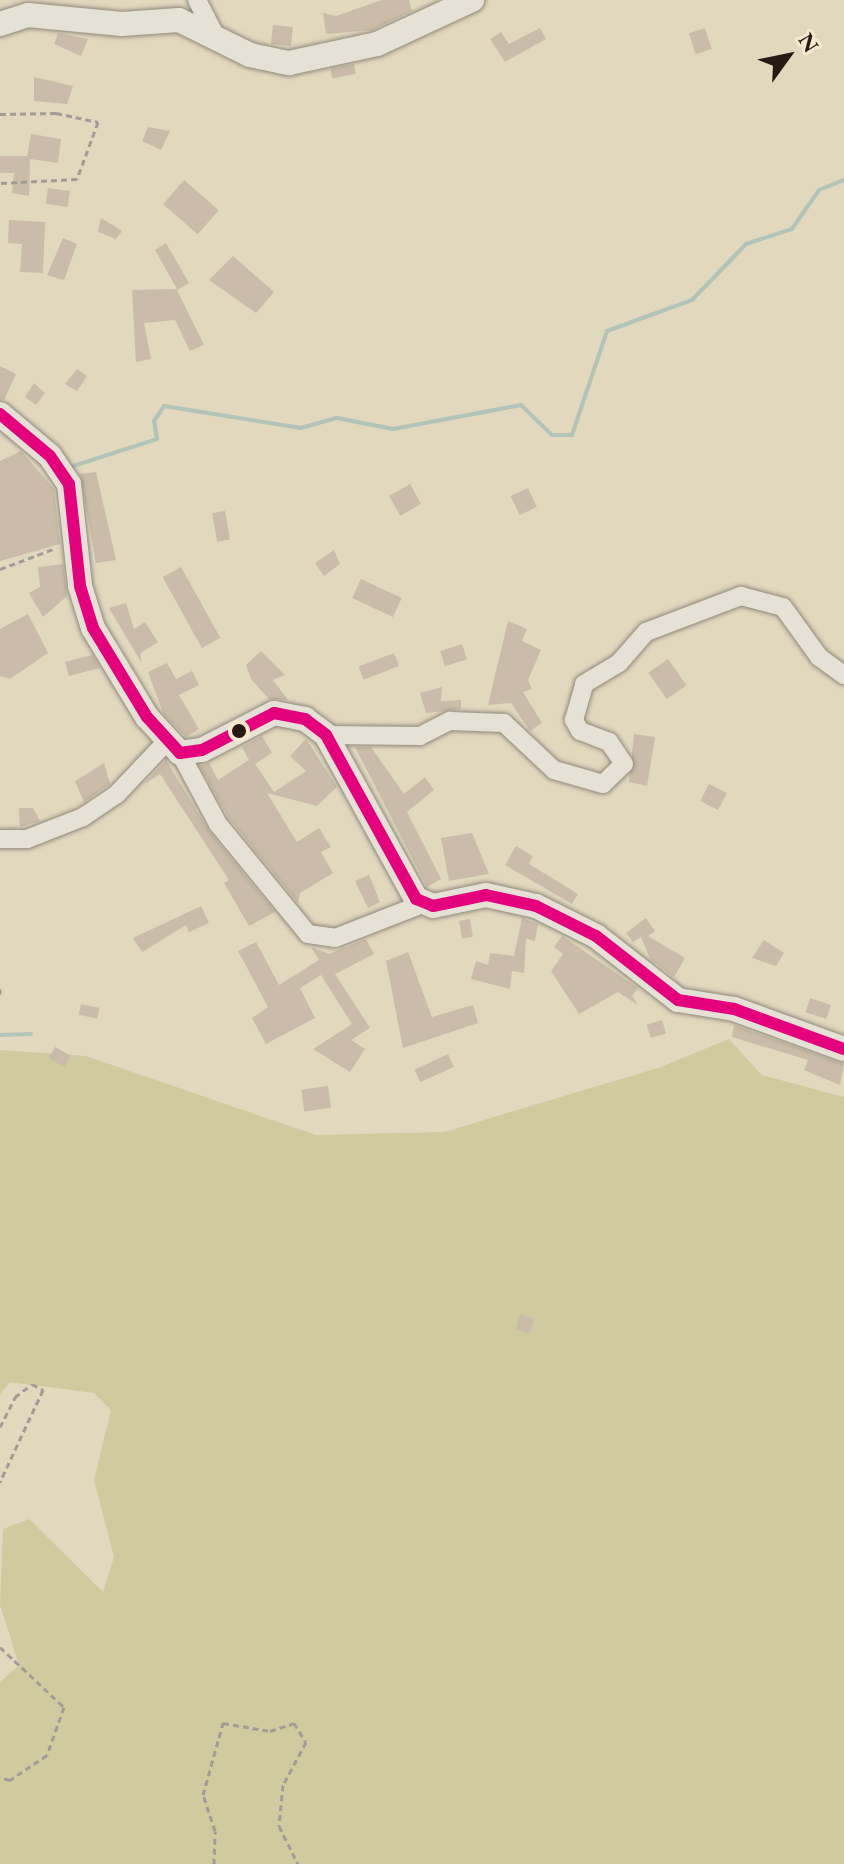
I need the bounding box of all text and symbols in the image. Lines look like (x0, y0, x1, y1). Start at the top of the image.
north arrow (748, 16, 828, 96)
text: N (792, 27, 826, 58)
unlabelled marker (231, 723, 247, 739)

